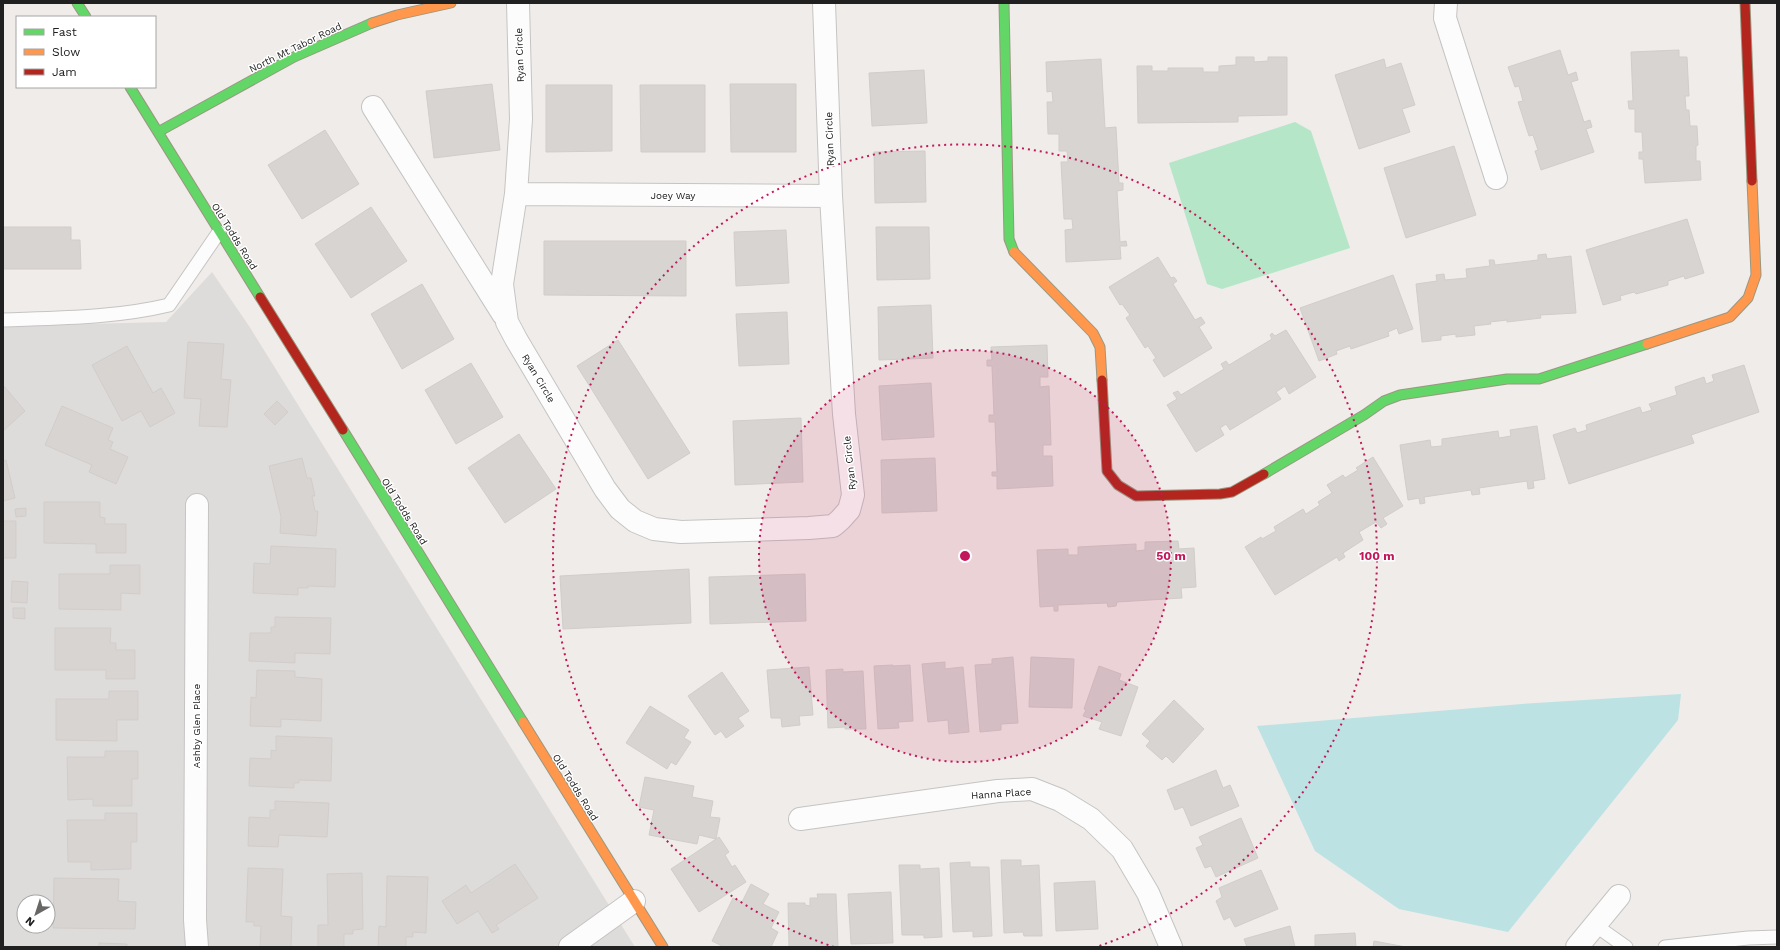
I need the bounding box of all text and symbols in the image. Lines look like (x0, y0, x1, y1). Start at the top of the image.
legend (16, 16, 156, 88)
street label: North Mt Tabor Road (247, 20, 343, 75)
text: Fast (52, 25, 77, 39)
street label: Ryan Circle (513, 27, 526, 82)
text: Slow (52, 45, 80, 59)
text: Jam (52, 65, 77, 79)
street label: Ryan Circle (823, 111, 836, 166)
street label: Joey Way (651, 190, 696, 201)
street label: Old Todds Road (210, 201, 260, 272)
street label: Ryan Circle (520, 352, 557, 405)
street label: Ryan Circle (841, 435, 858, 491)
street label: Old Todds Road (380, 476, 430, 547)
centre of rings (958, 549, 972, 563)
text: 50 m (1156, 549, 1186, 563)
text: 100 m (1359, 549, 1395, 563)
street label: Ashby Glen Place (191, 684, 202, 768)
street label: Old Todds Road (551, 752, 601, 823)
street label: Hanna Place (971, 786, 1032, 801)
north arrow (16, 894, 56, 934)
text: N (23, 914, 37, 929)

